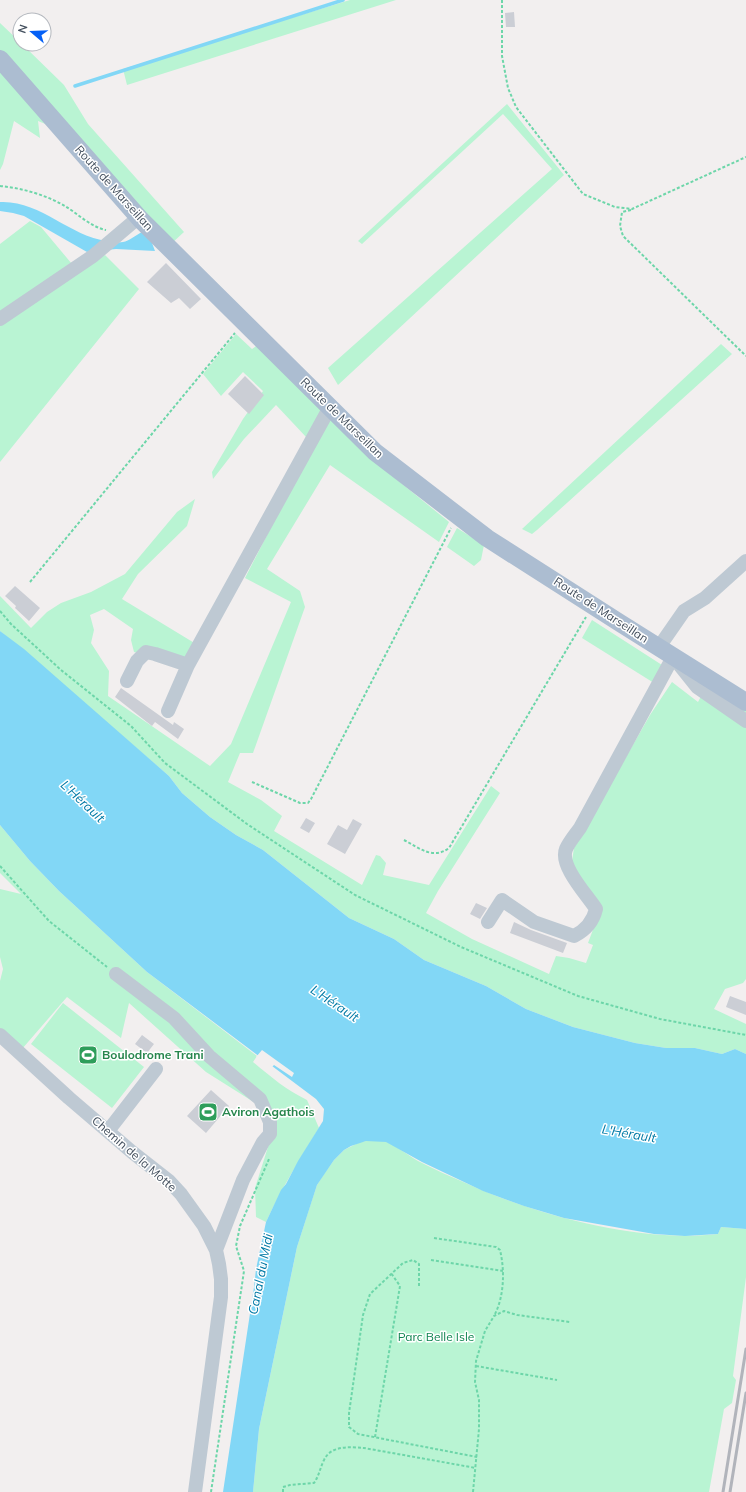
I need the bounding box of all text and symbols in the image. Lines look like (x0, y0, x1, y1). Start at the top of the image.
north arrow (12, 12, 52, 52)
text: N (15, 23, 31, 35)
street label: Route de Marseillan (72, 142, 157, 233)
street label: Route de Marseillan (298, 374, 387, 461)
street label: Route de Marseillan (551, 573, 651, 646)
water label: L'Hérault (58, 777, 109, 826)
water label: L'Hérault (308, 981, 362, 1025)
sports icon: Boulodrome Trani (77, 1044, 99, 1066)
place label: Boulodrome Trani (102, 1047, 204, 1062)
sports icon: Aviron Agathois (197, 1101, 219, 1123)
place label: Aviron Agathois (222, 1104, 314, 1119)
street label: Chemin de la Motte (89, 1113, 180, 1194)
water label: L'Hérault (601, 1120, 658, 1146)
water label: Canal du Midi (244, 1231, 276, 1316)
park label: Parc Belle Isle (398, 1329, 474, 1344)

